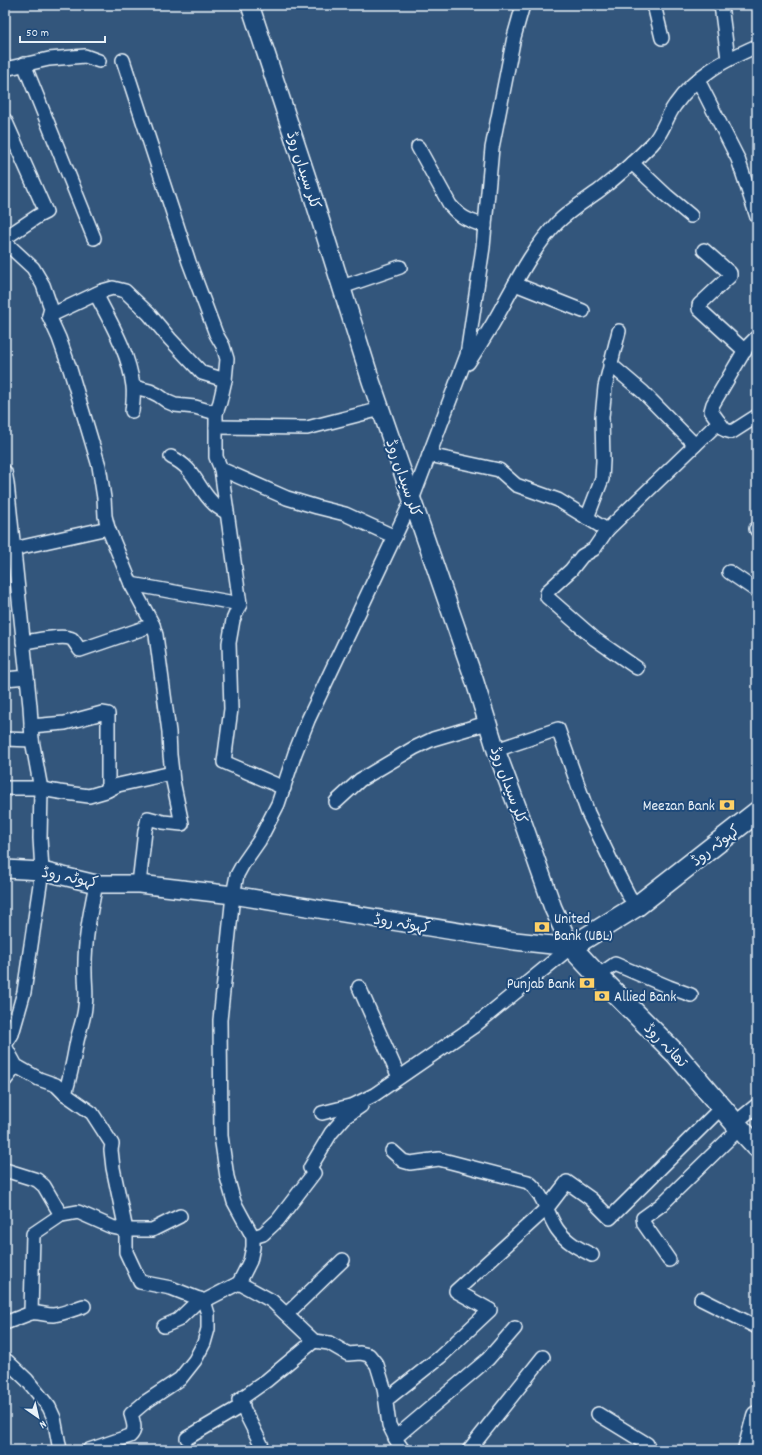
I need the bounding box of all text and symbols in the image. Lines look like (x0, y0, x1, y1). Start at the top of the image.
scale bar (20, 18, 105, 44)
text: 50 m (26, 25, 49, 42)
street label: کلر سیداں روڈ (279, 129, 325, 213)
street label: کلر سیداں روڈ (379, 437, 426, 521)
street label: کلر سیداں روڈ (483, 744, 531, 828)
place label: Meezan Bank (643, 796, 715, 818)
bank icon: Meezan Bank (718, 796, 736, 814)
street label: کہوٹہ روڈ (687, 820, 745, 873)
street label: کہوٹہ روڈ (40, 863, 100, 895)
place label: United Bank (UBL) (554, 909, 613, 948)
street label: کہوٹہ روڈ (372, 910, 432, 940)
bank icon: United Bank (UBL) (533, 918, 551, 936)
place label: Punjab Bank (507, 974, 575, 996)
bank icon: Punjab Bank (578, 974, 596, 992)
bank icon: Allied Bank (593, 987, 611, 1005)
place label: Allied Bank (614, 987, 676, 1009)
street label: تھانہ روڈ (638, 1019, 692, 1074)
north arrow (18, 1397, 58, 1437)
text: N (35, 1415, 49, 1432)

